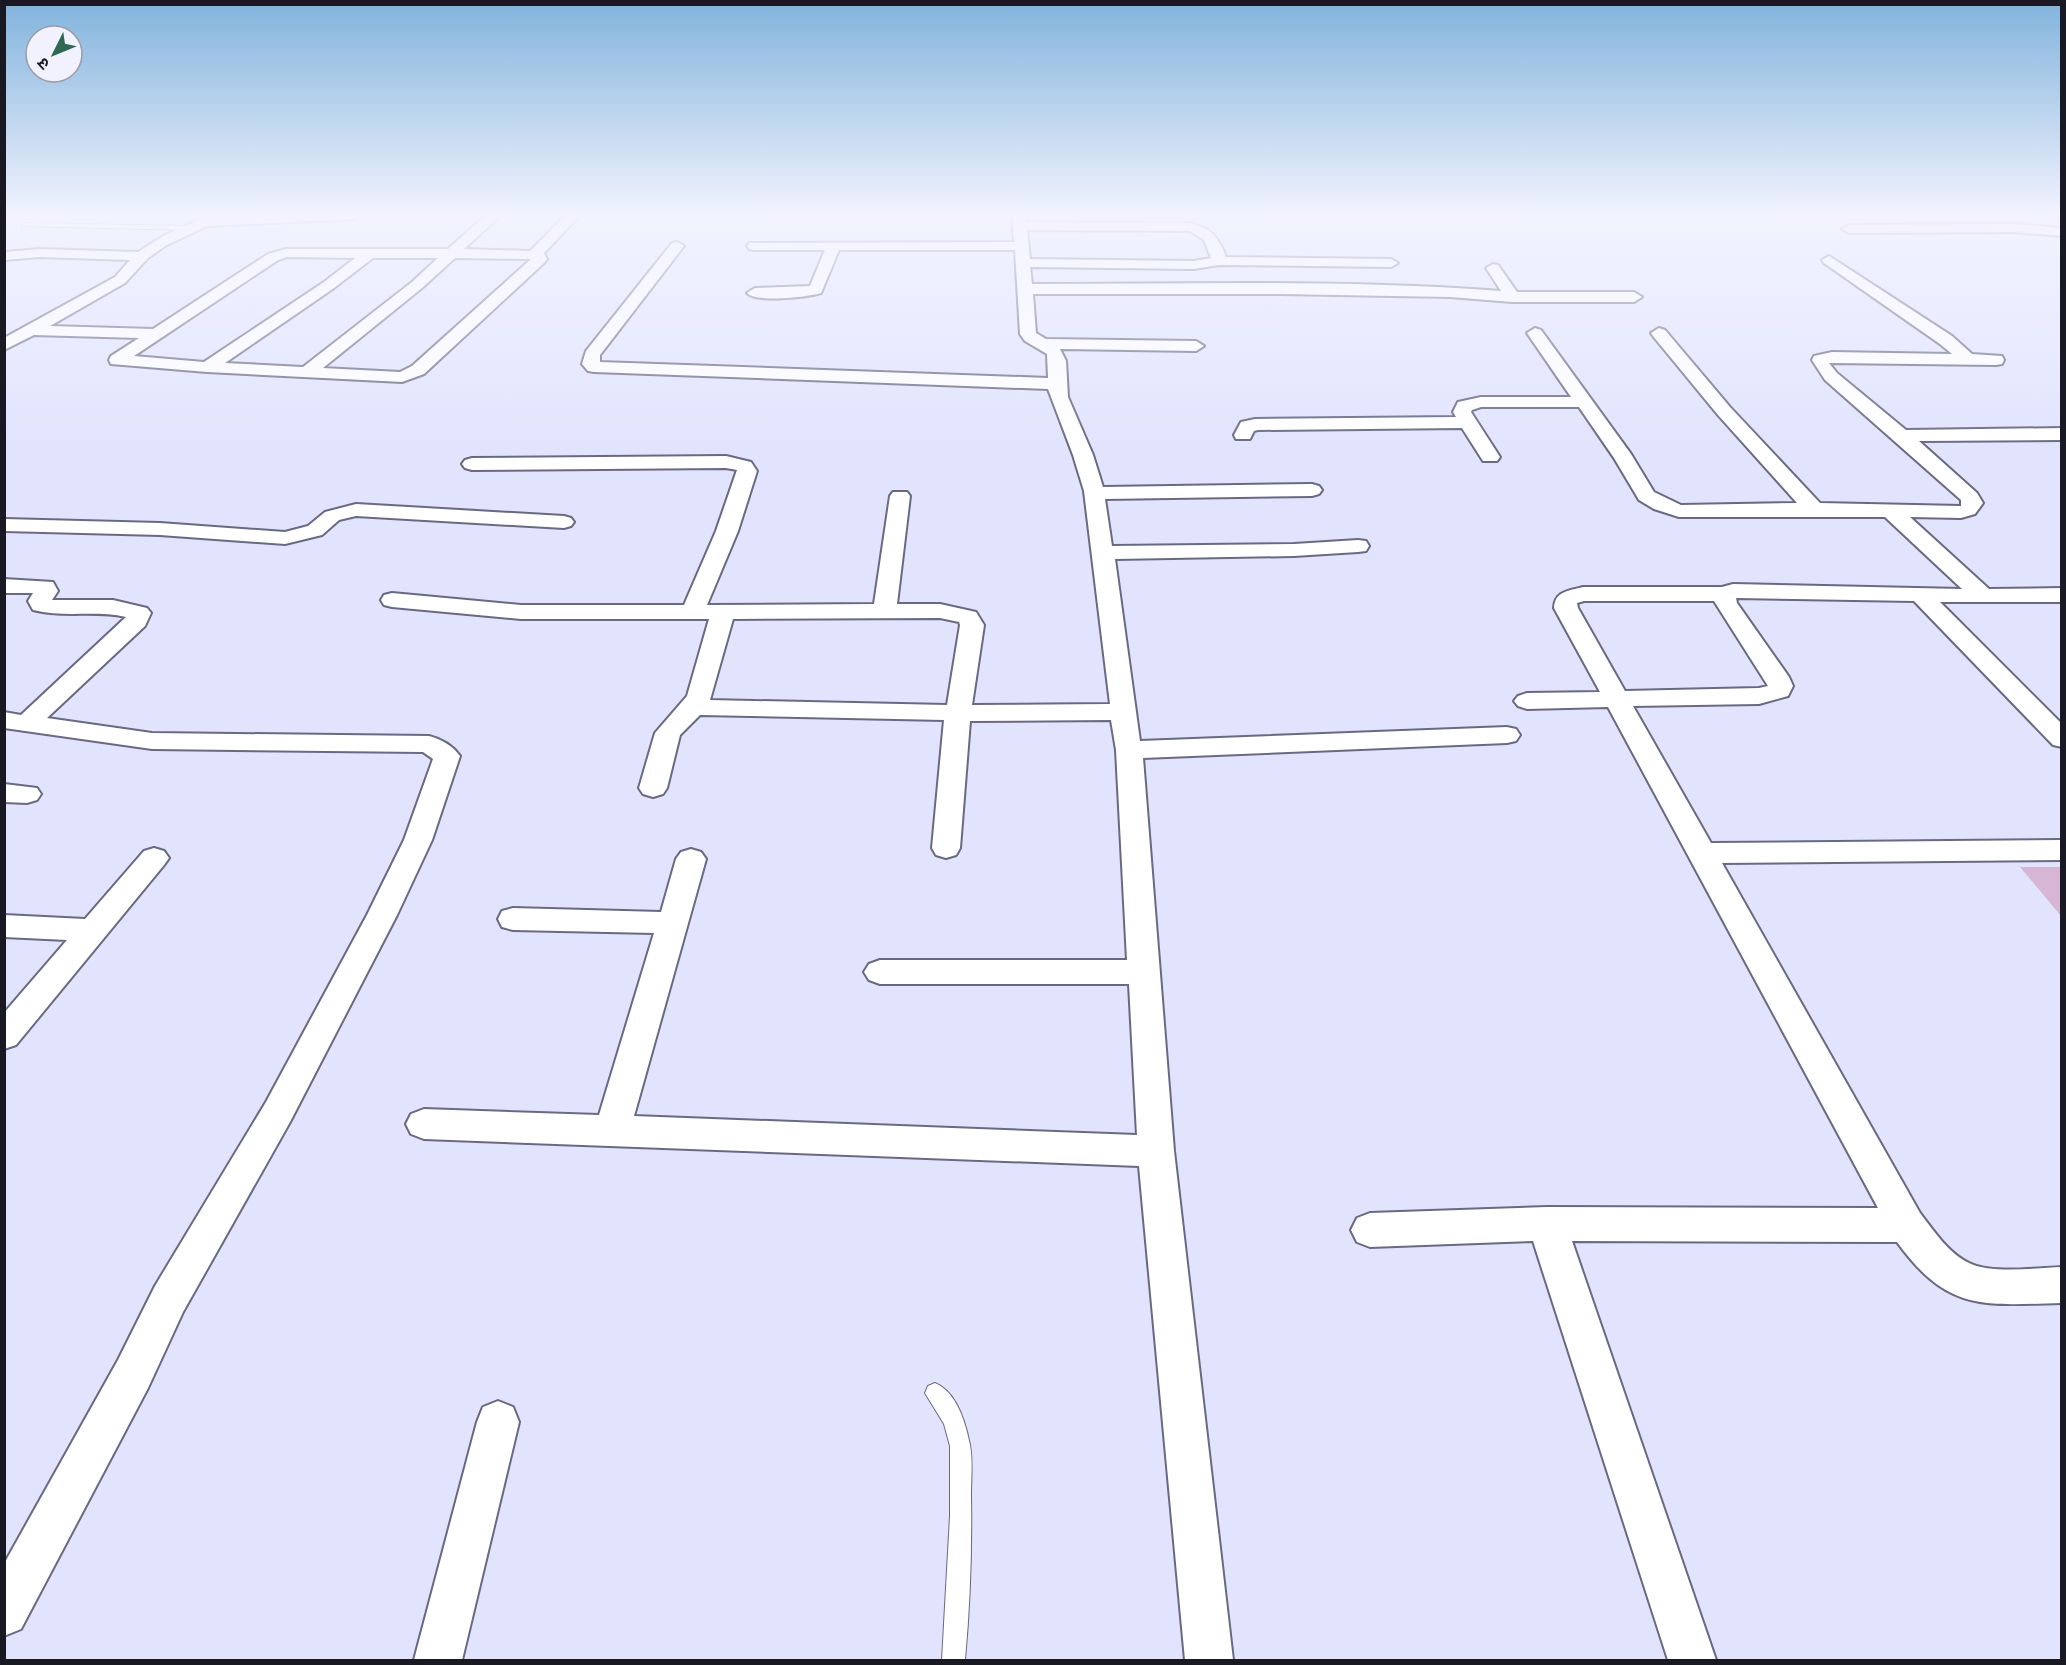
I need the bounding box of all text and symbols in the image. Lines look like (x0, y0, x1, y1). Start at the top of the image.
north arrow (24, 24, 84, 84)
text: उ (32, 54, 54, 74)

